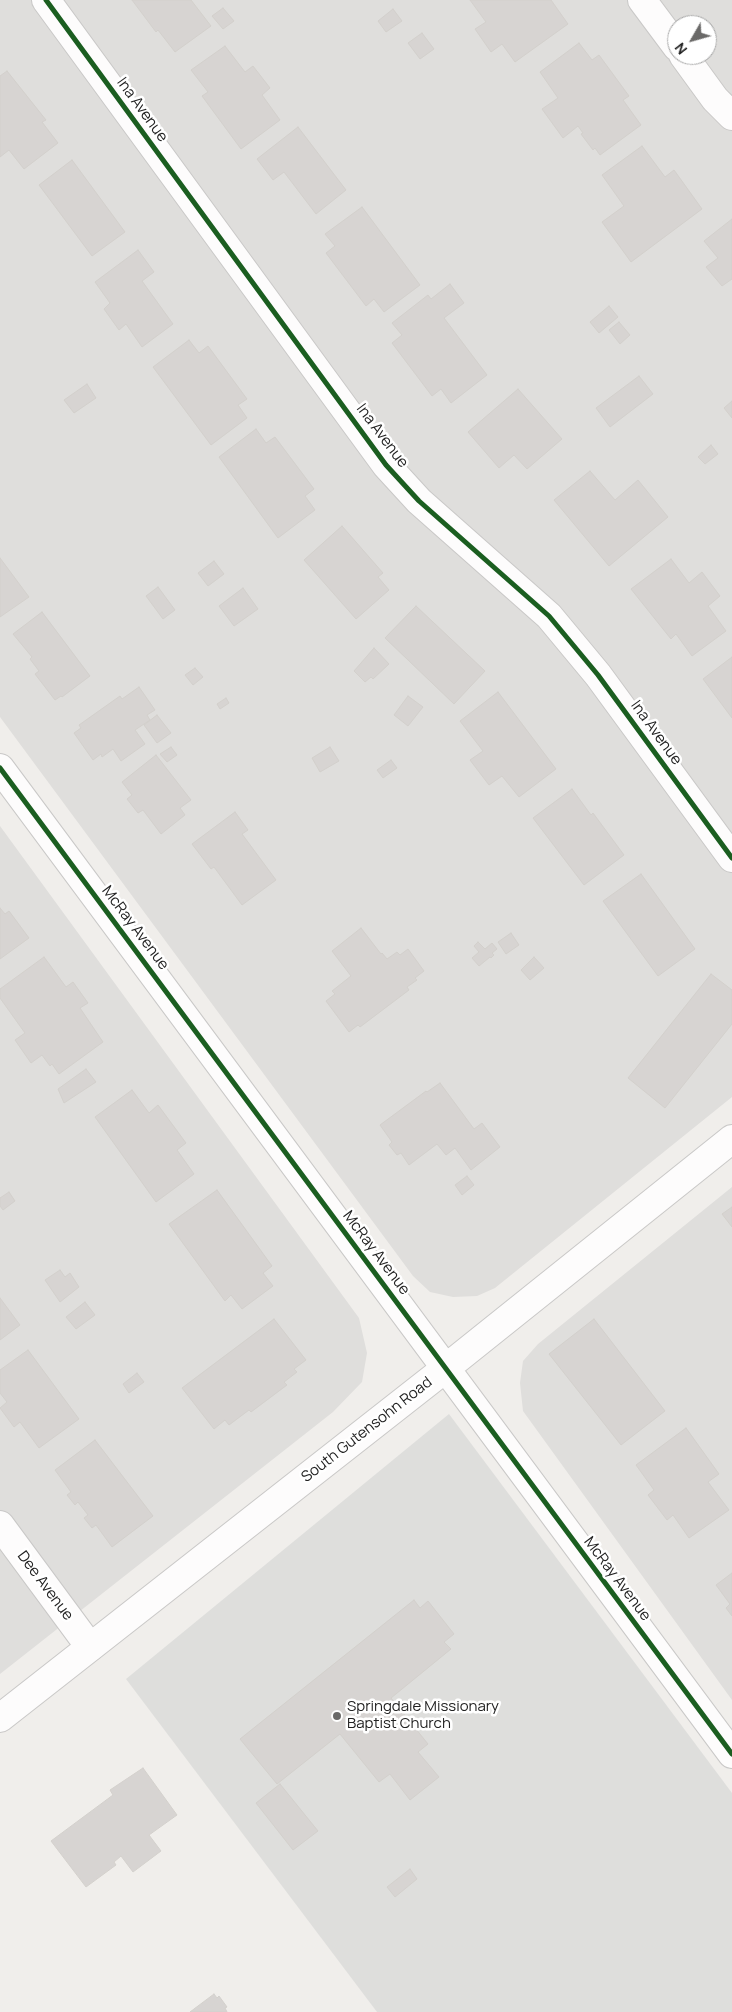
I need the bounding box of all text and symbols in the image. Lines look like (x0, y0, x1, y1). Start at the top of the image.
north arrow (667, 15, 717, 65)
text: N (670, 39, 691, 59)
street label: Ina Avenue (113, 74, 171, 146)
street label: Ina Avenue (352, 401, 412, 471)
street label: Ina Avenue (627, 697, 685, 769)
street label: McRay Avenue (98, 882, 172, 974)
street label: McRay Avenue (339, 1207, 413, 1299)
street label: South Gutensohn Road (298, 1373, 436, 1487)
street label: McRay Avenue (580, 1533, 654, 1625)
street label: Dee Avenue (13, 1548, 77, 1624)
place label: Springdale Missionary Baptist Church (347, 1698, 499, 1733)
marker: Springdale Missionary Baptist Church (331, 1710, 343, 1722)

